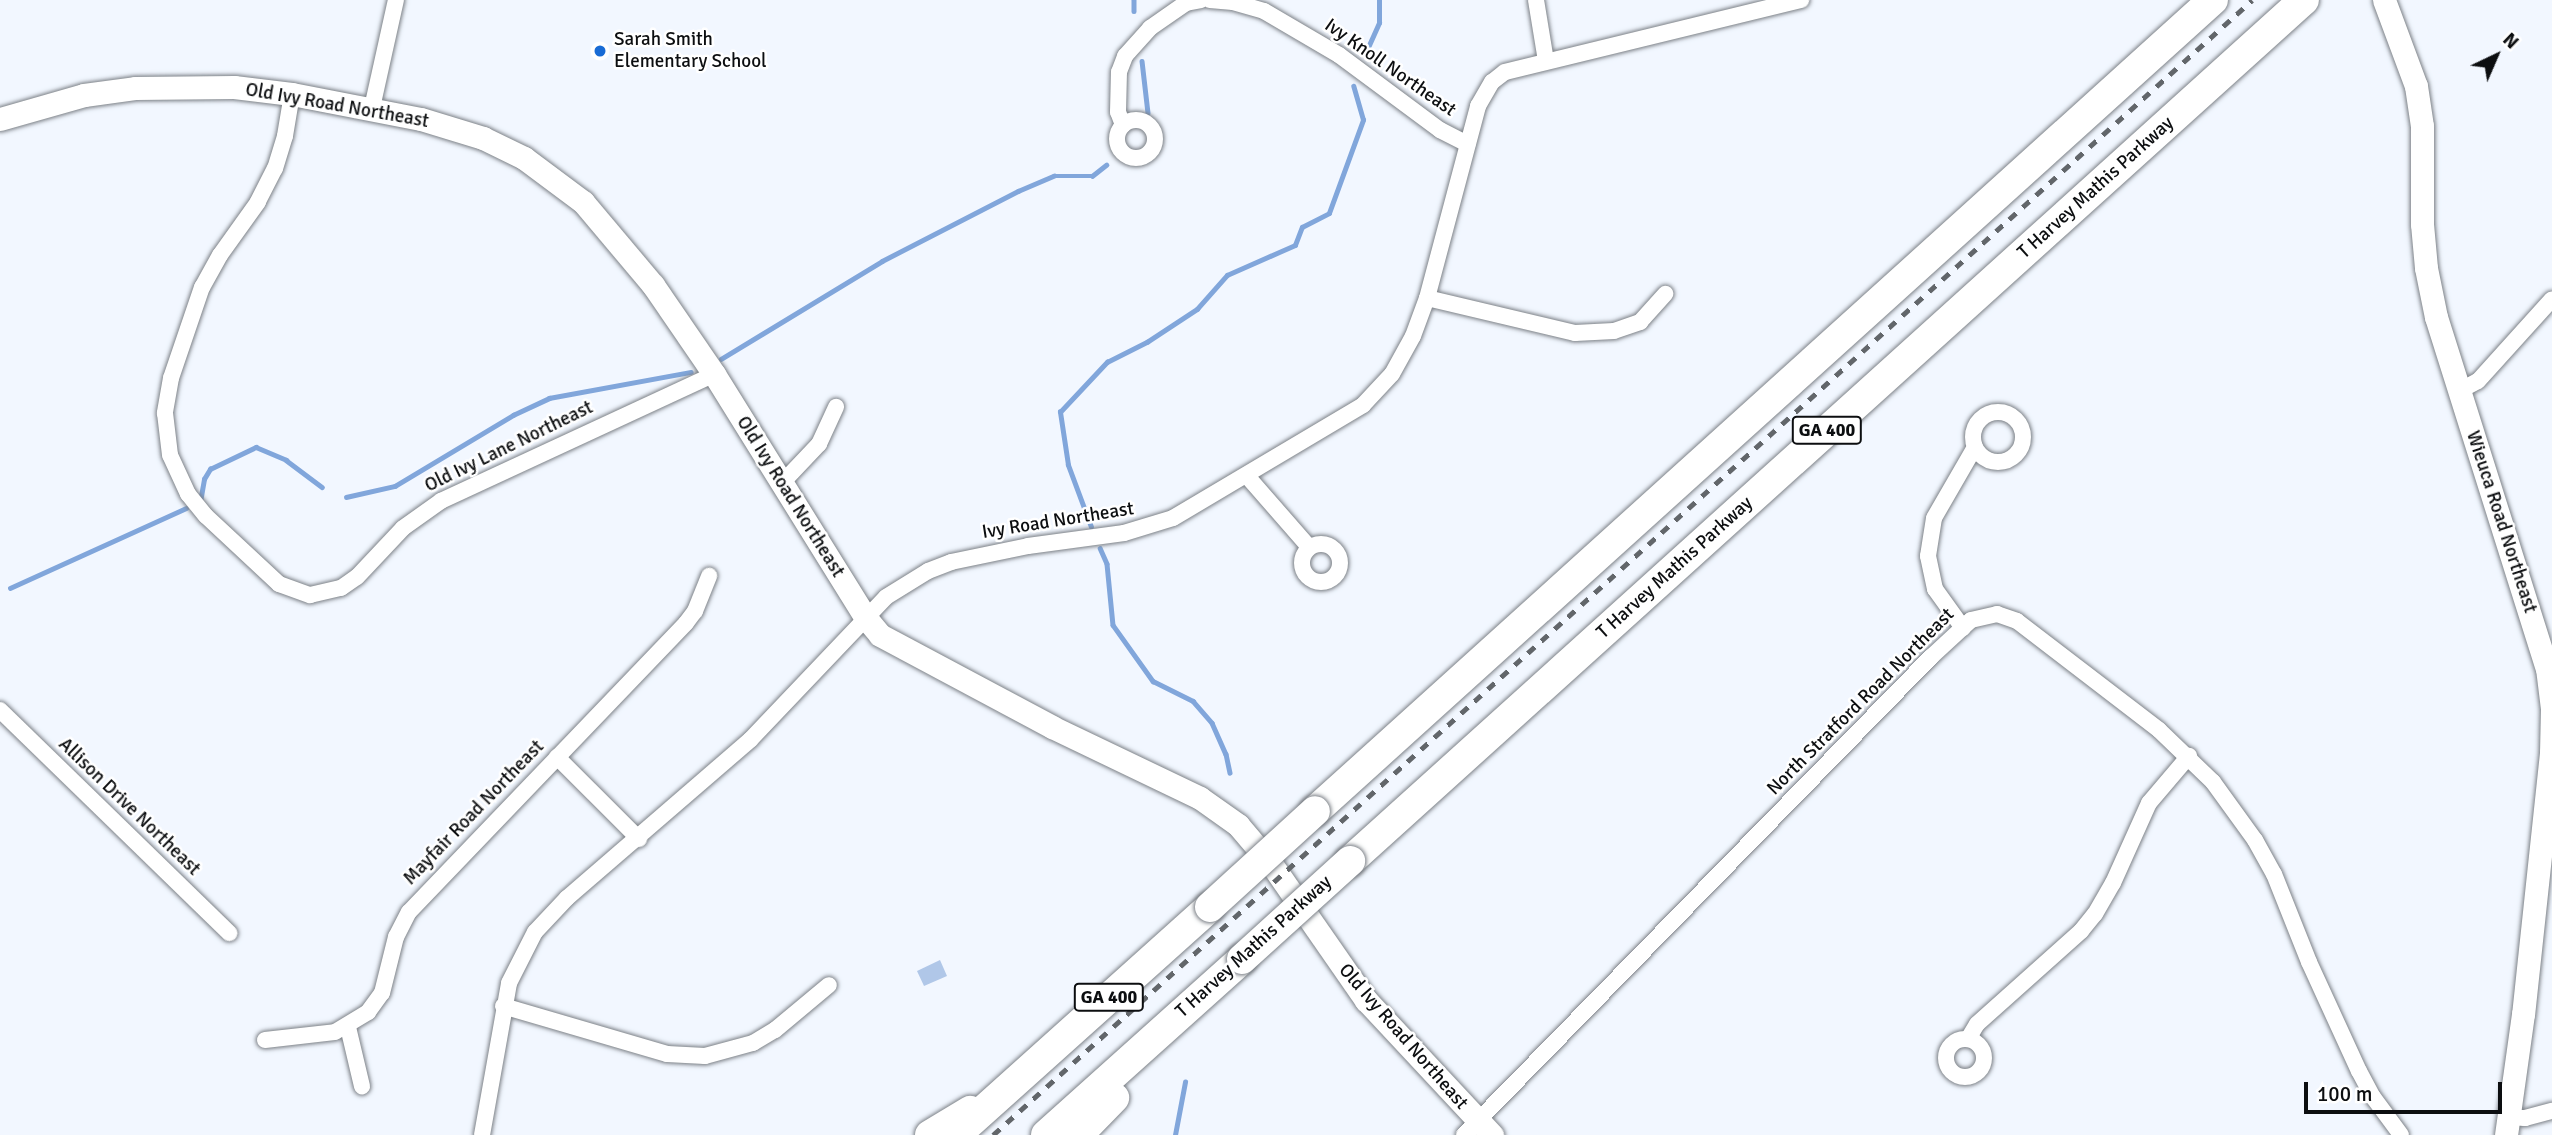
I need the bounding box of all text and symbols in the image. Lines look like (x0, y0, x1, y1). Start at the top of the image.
street label: Ivy Knoll Northeast (1320, 14, 1460, 122)
north arrow (2461, 21, 2531, 91)
text: N (2497, 28, 2524, 54)
place label: Sarah Smith Elementary School (614, 29, 767, 73)
marker: Sarah Smith Elementary School (592, 43, 608, 59)
street label: Old Ivy Road Northeast (244, 79, 430, 133)
street label: T Harvey Mathis Parkway (2013, 112, 2179, 264)
street label: Old Ivy Lane Northeast (421, 396, 597, 498)
street label: Old Ivy Road Northeast (731, 412, 849, 582)
road number: GA 400 (1790, 416, 1864, 444)
street label: Wieuca Road Northeast (2461, 428, 2541, 616)
street label: T Harvey Mathis Parkway (1592, 492, 1758, 644)
street label: Ivy Road Northeast (980, 498, 1136, 544)
street label: North Stratford Road Northeast (1763, 604, 1959, 800)
street label: Allison Drive Northeast (53, 733, 205, 881)
street label: Mayfair Road Northeast (399, 736, 549, 890)
street label: T Harvey Mathis Parkway (1171, 871, 1337, 1023)
street label: Old Ivy Road Northeast (1334, 959, 1472, 1115)
road number: GA 400 (1072, 982, 1146, 1012)
scale bar (2307, 1068, 2505, 1112)
text: 100 m (2317, 1081, 2372, 1107)

